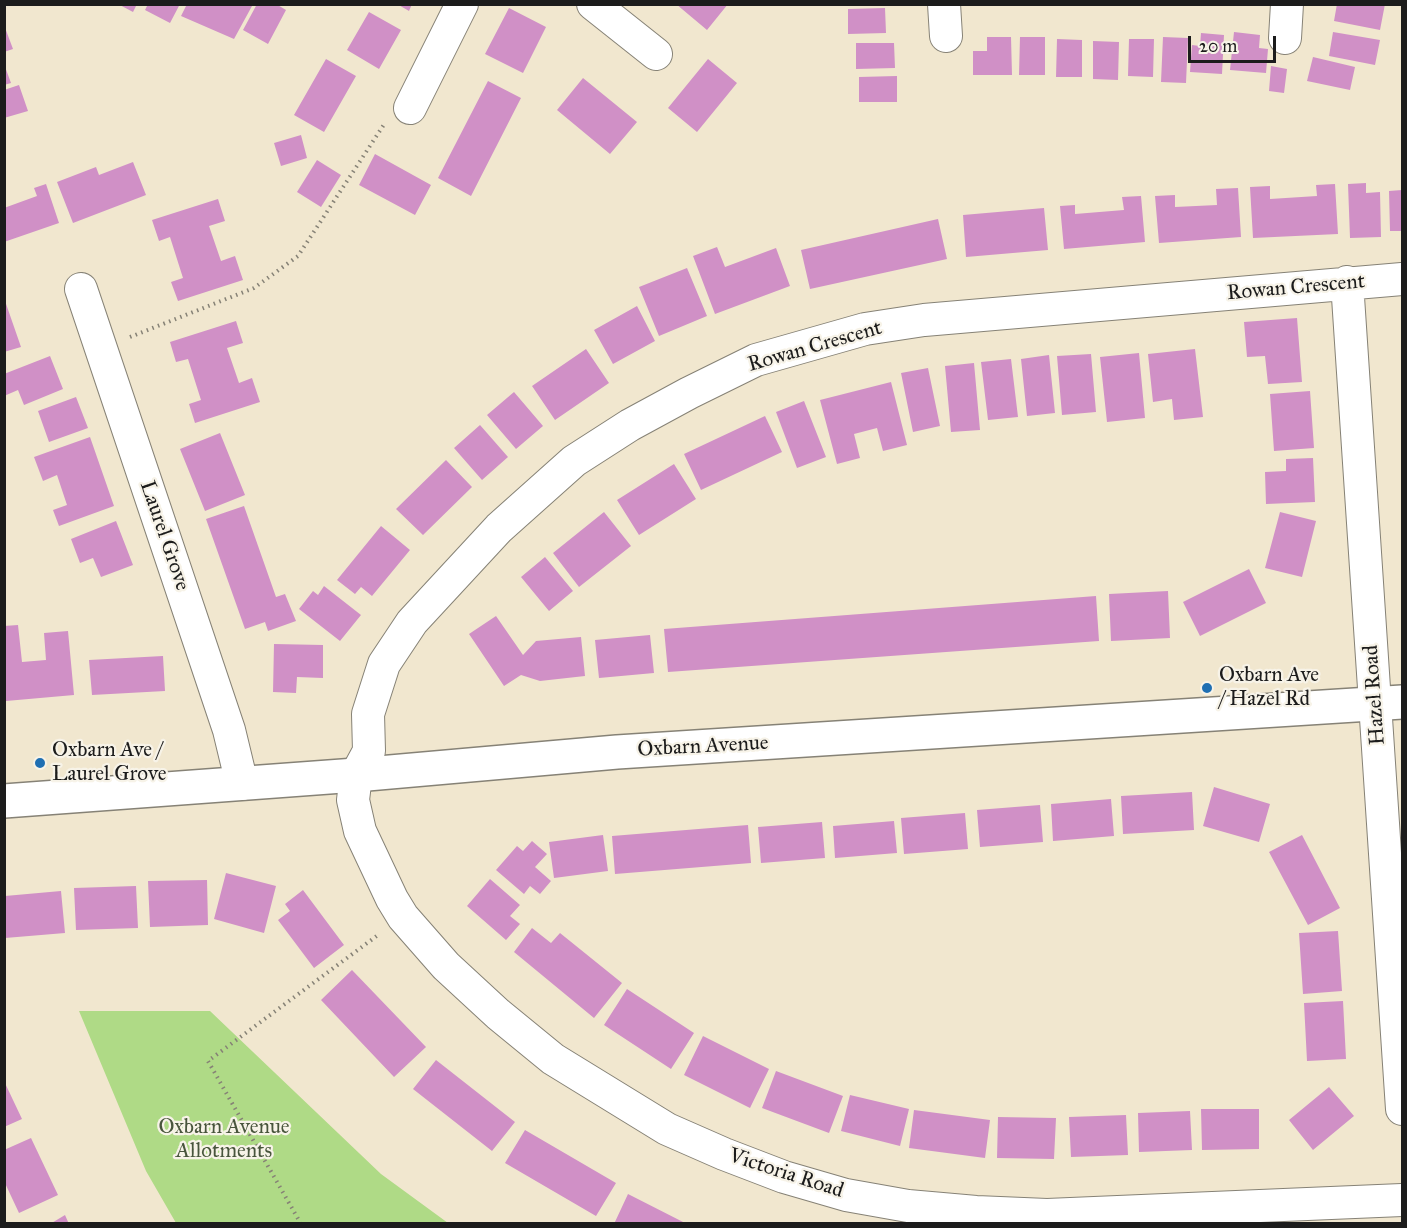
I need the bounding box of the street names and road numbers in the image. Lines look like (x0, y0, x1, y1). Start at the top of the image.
street label: Rowan Crescent (1226, 269, 1366, 307)
street label: Rowan Crescent (745, 316, 885, 378)
street label: Laurel Grove (133, 478, 195, 594)
street label: Hazel Road (1359, 644, 1391, 746)
street label: Oxbarn Avenue (637, 731, 769, 763)
street label: Victoria Road (726, 1144, 846, 1204)

